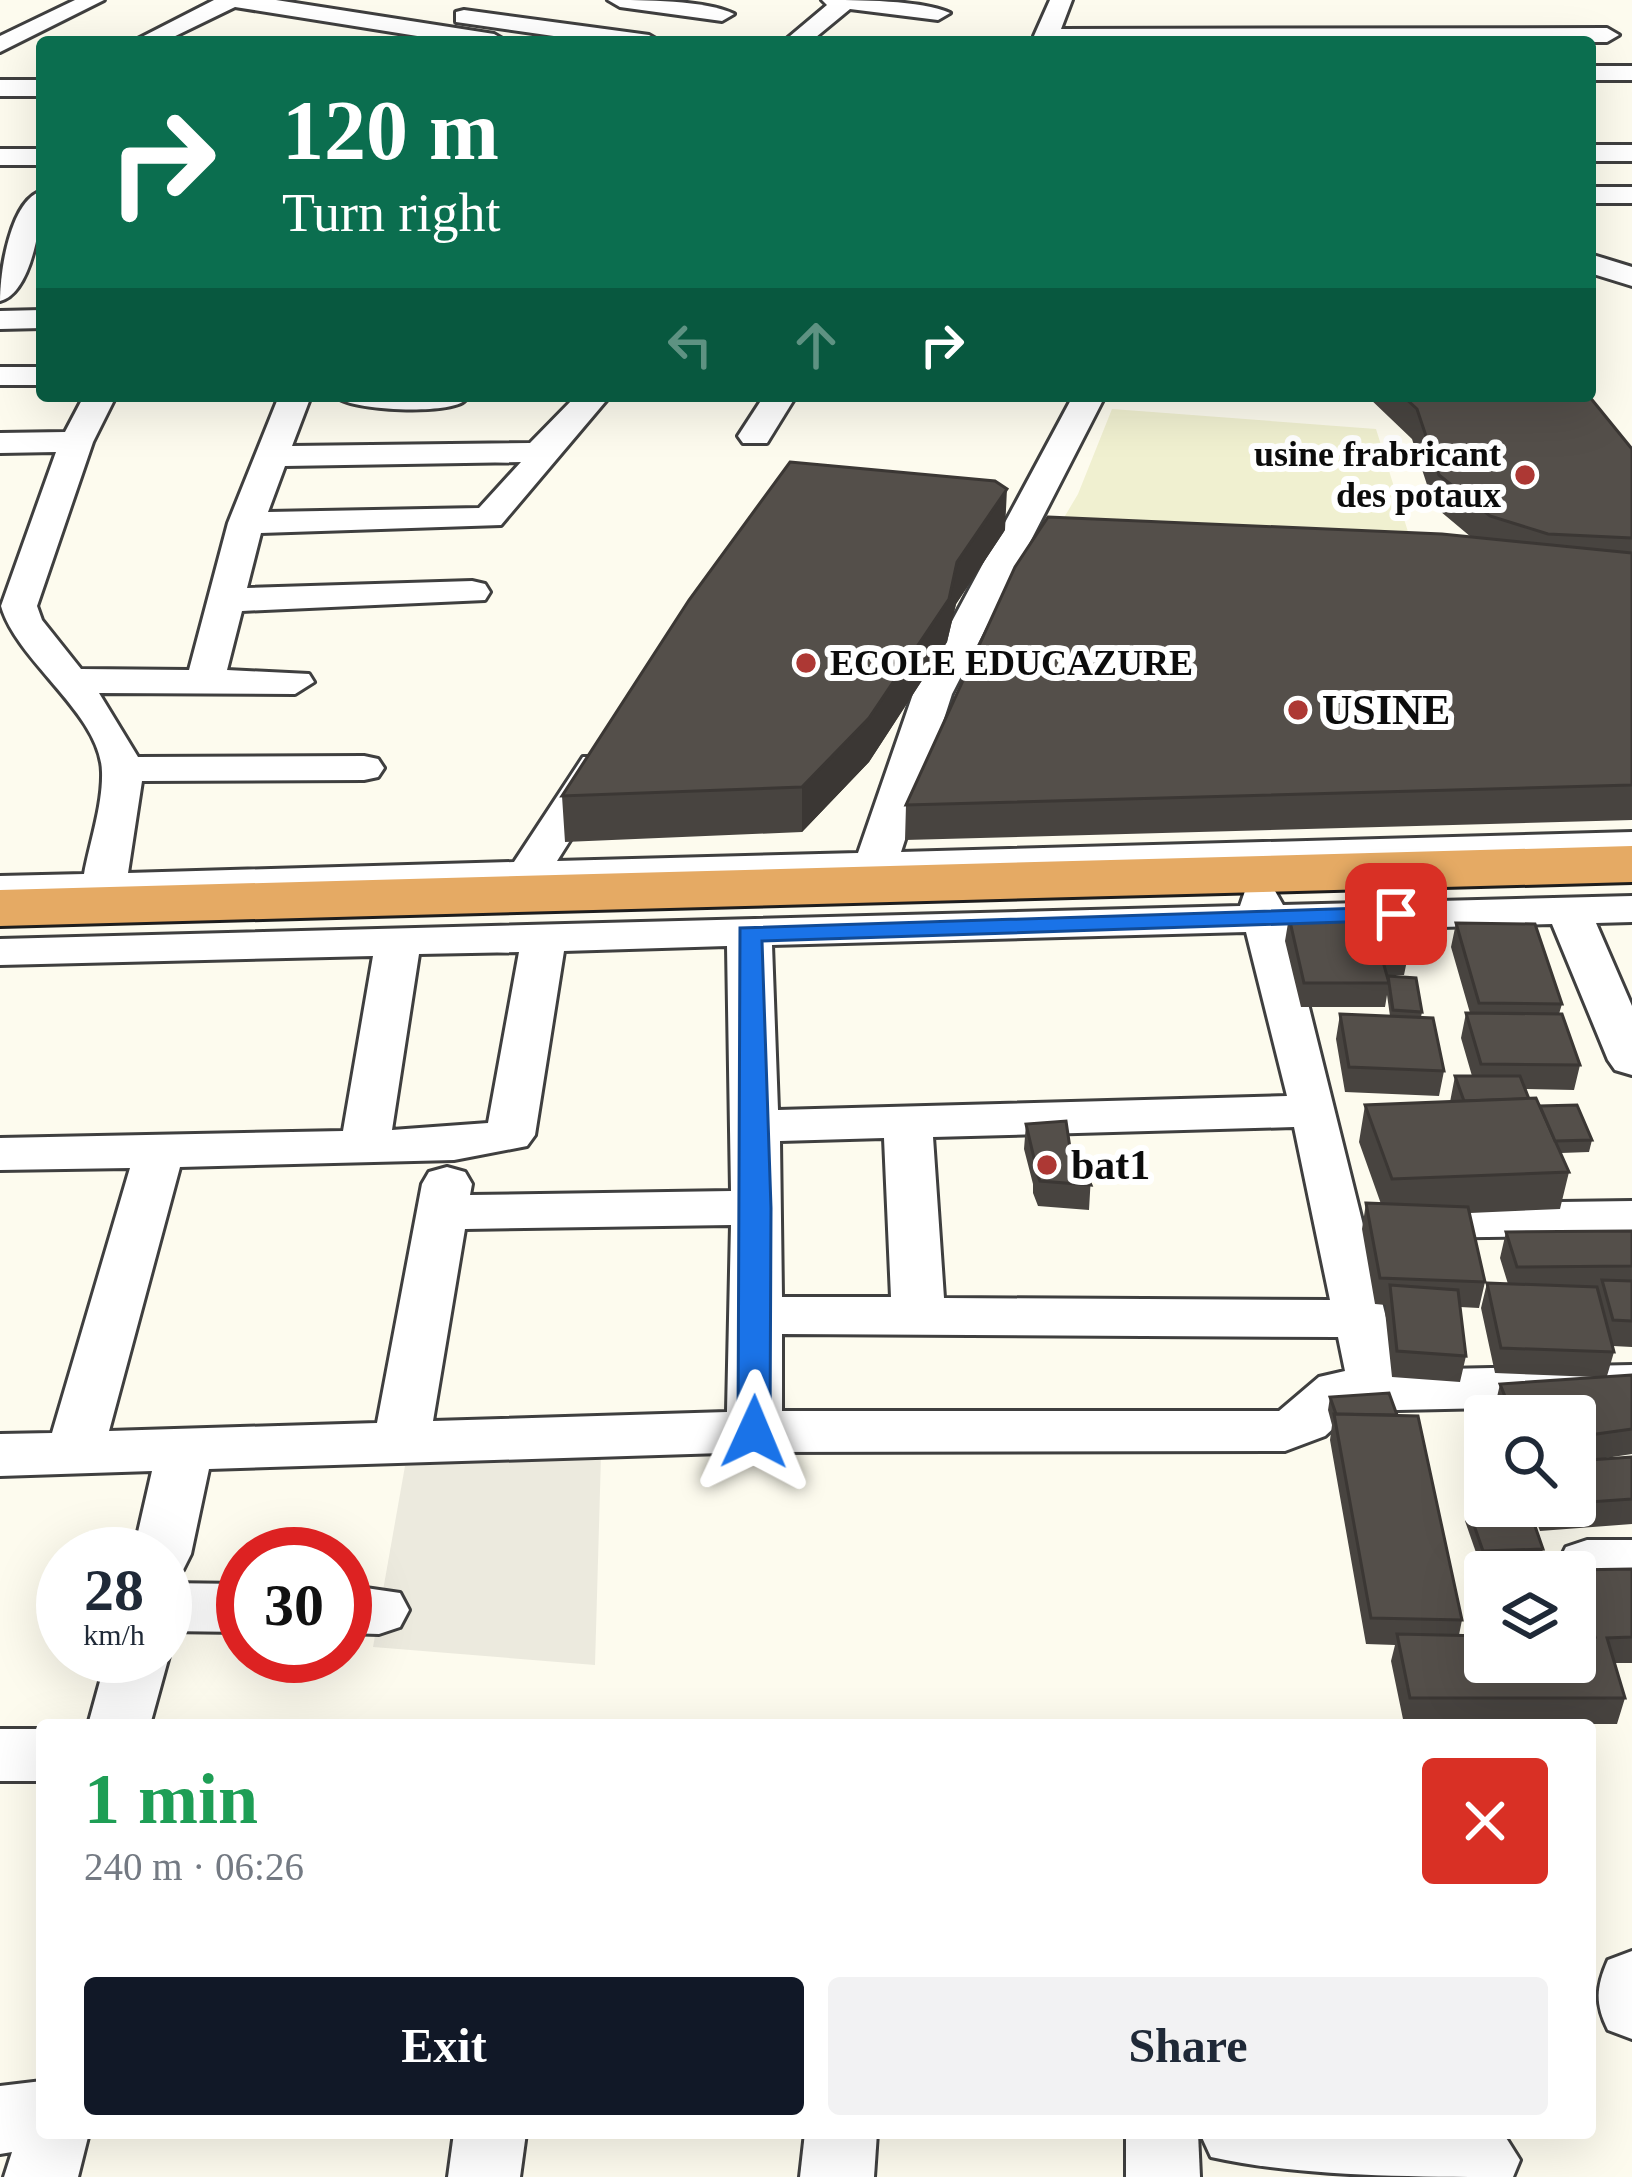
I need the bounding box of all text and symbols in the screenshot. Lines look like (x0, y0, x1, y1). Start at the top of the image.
icon: right (84, 84, 240, 240)
text: 120 m (282, 84, 499, 177)
text: Turn right (282, 183, 501, 243)
icon: left (657, 312, 723, 378)
icon: ahead (783, 312, 849, 378)
icon: right (909, 312, 975, 378)
place label: usine frabricant des potaux (1254, 434, 1501, 515)
marker: usine frabricant des potaux (1512, 462, 1538, 488)
place label: ECOLE EDUCAZURE (830, 643, 1193, 683)
marker: ECOLE EDUCAZURE (793, 650, 819, 676)
place label: USINE (1322, 687, 1450, 733)
marker: USINE (1285, 697, 1311, 723)
pin (1345, 863, 1447, 965)
icon: arrive (1363, 881, 1429, 947)
place label: bat1 (1071, 1142, 1150, 1188)
marker: bat1 (1034, 1152, 1060, 1178)
position arrow (691, 1369, 817, 1495)
map controls (1464, 1395, 1596, 1683)
button: search (1464, 1395, 1596, 1527)
speed limit sign: 30 (216, 1527, 372, 1683)
button: layers (1464, 1551, 1596, 1683)
text: 28 (84, 1557, 144, 1623)
text: km/h (83, 1618, 145, 1651)
button: close (1422, 1758, 1548, 1884)
text: 1 min (84, 1759, 258, 1839)
text: 240 m · 06:26 (84, 1845, 304, 1888)
button: Exit (84, 1977, 804, 2115)
button: Share (828, 1977, 1548, 2115)

